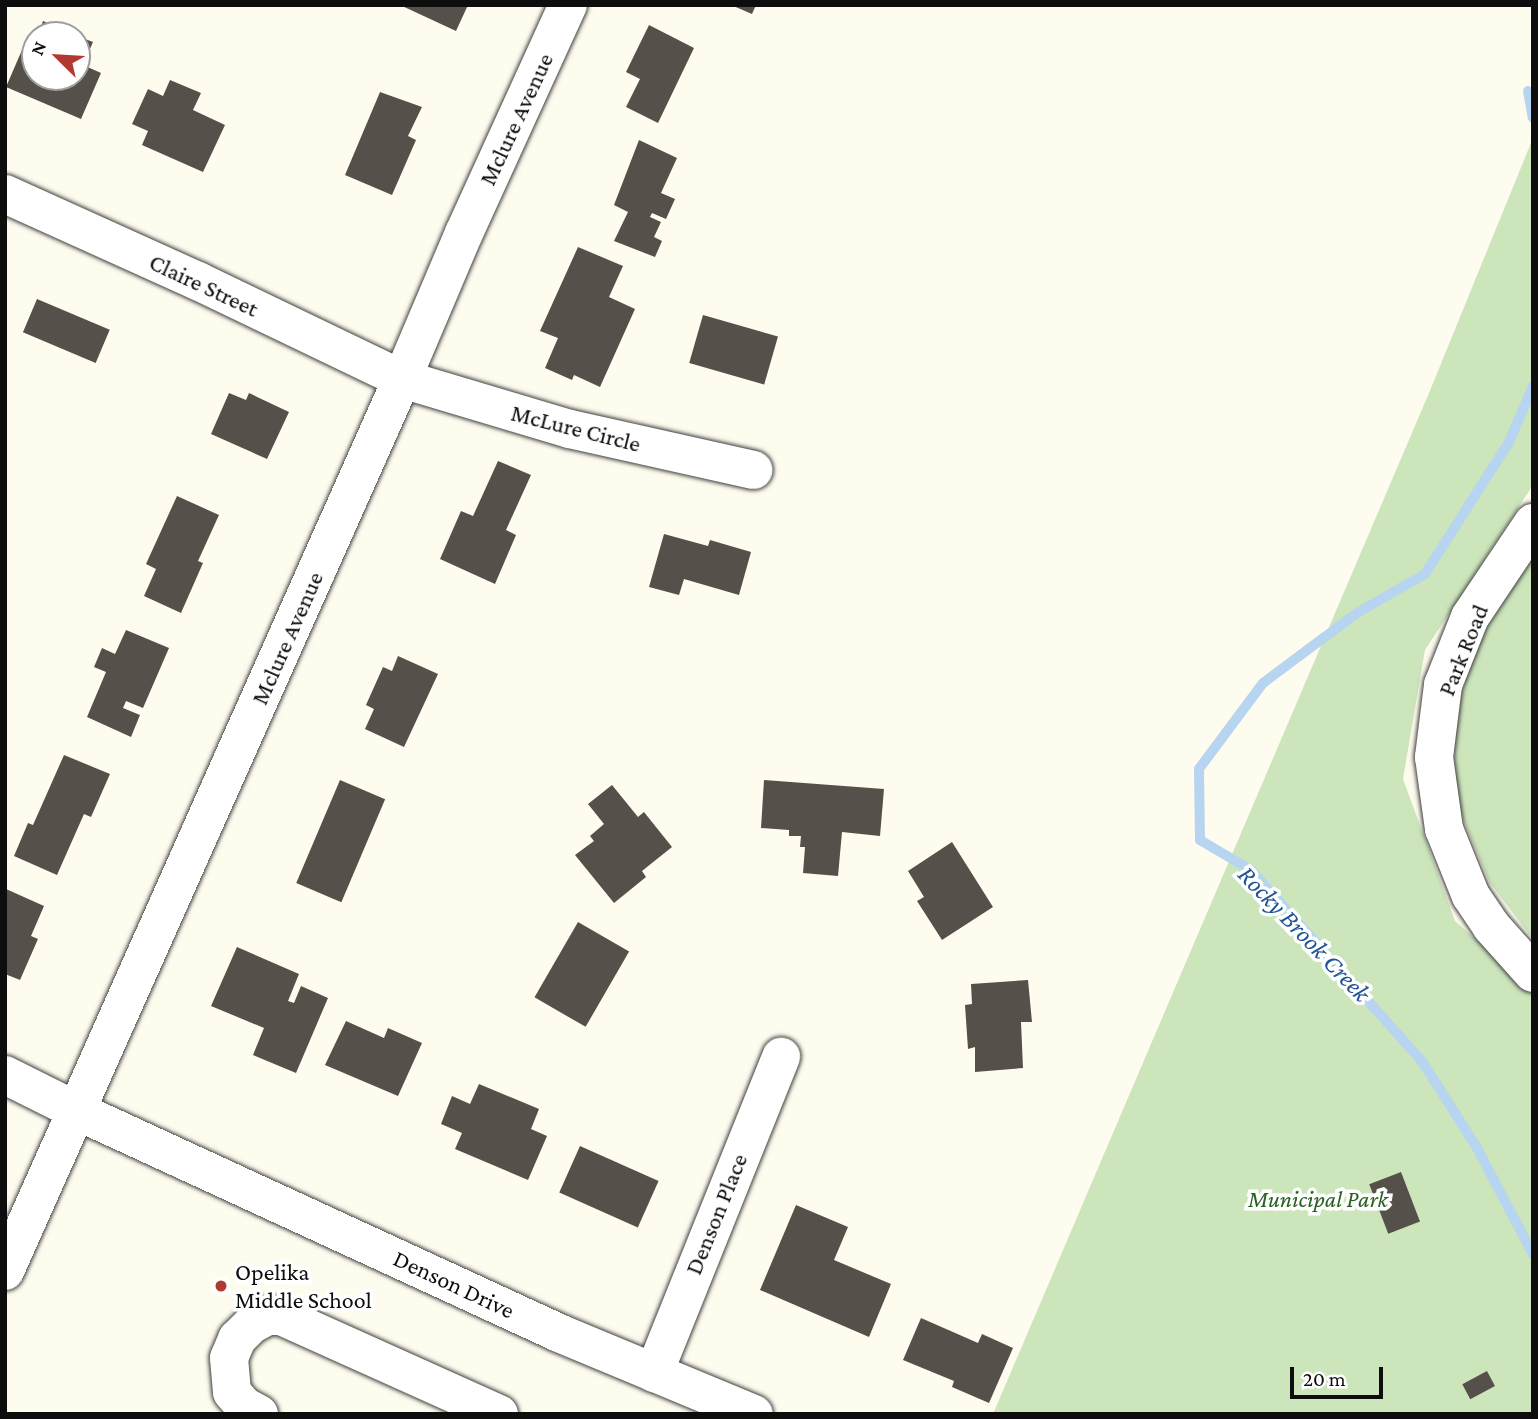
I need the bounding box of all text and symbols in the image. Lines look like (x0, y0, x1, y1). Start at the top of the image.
north arrow (21, 21, 91, 91)
text: N (26, 38, 50, 58)
street label: Mclure Avenue (473, 48, 559, 190)
street label: Claire Street (145, 247, 263, 323)
street label: McLure Circle (508, 398, 644, 458)
street label: Mclure Avenue (245, 567, 329, 709)
street label: Park Road (1432, 600, 1494, 700)
water label: Rocky Brook Creek (1231, 859, 1377, 1009)
street label: Denson Place (679, 1149, 753, 1279)
park label: Municipal Park (1248, 1185, 1388, 1213)
street label: Denson Drive (389, 1243, 519, 1325)
place label: Opelika Middle School (235, 1258, 372, 1314)
marker: Opelika Middle School (213, 1278, 229, 1294)
scale bar (1293, 1352, 1386, 1396)
text: 20 m (1303, 1367, 1346, 1391)

